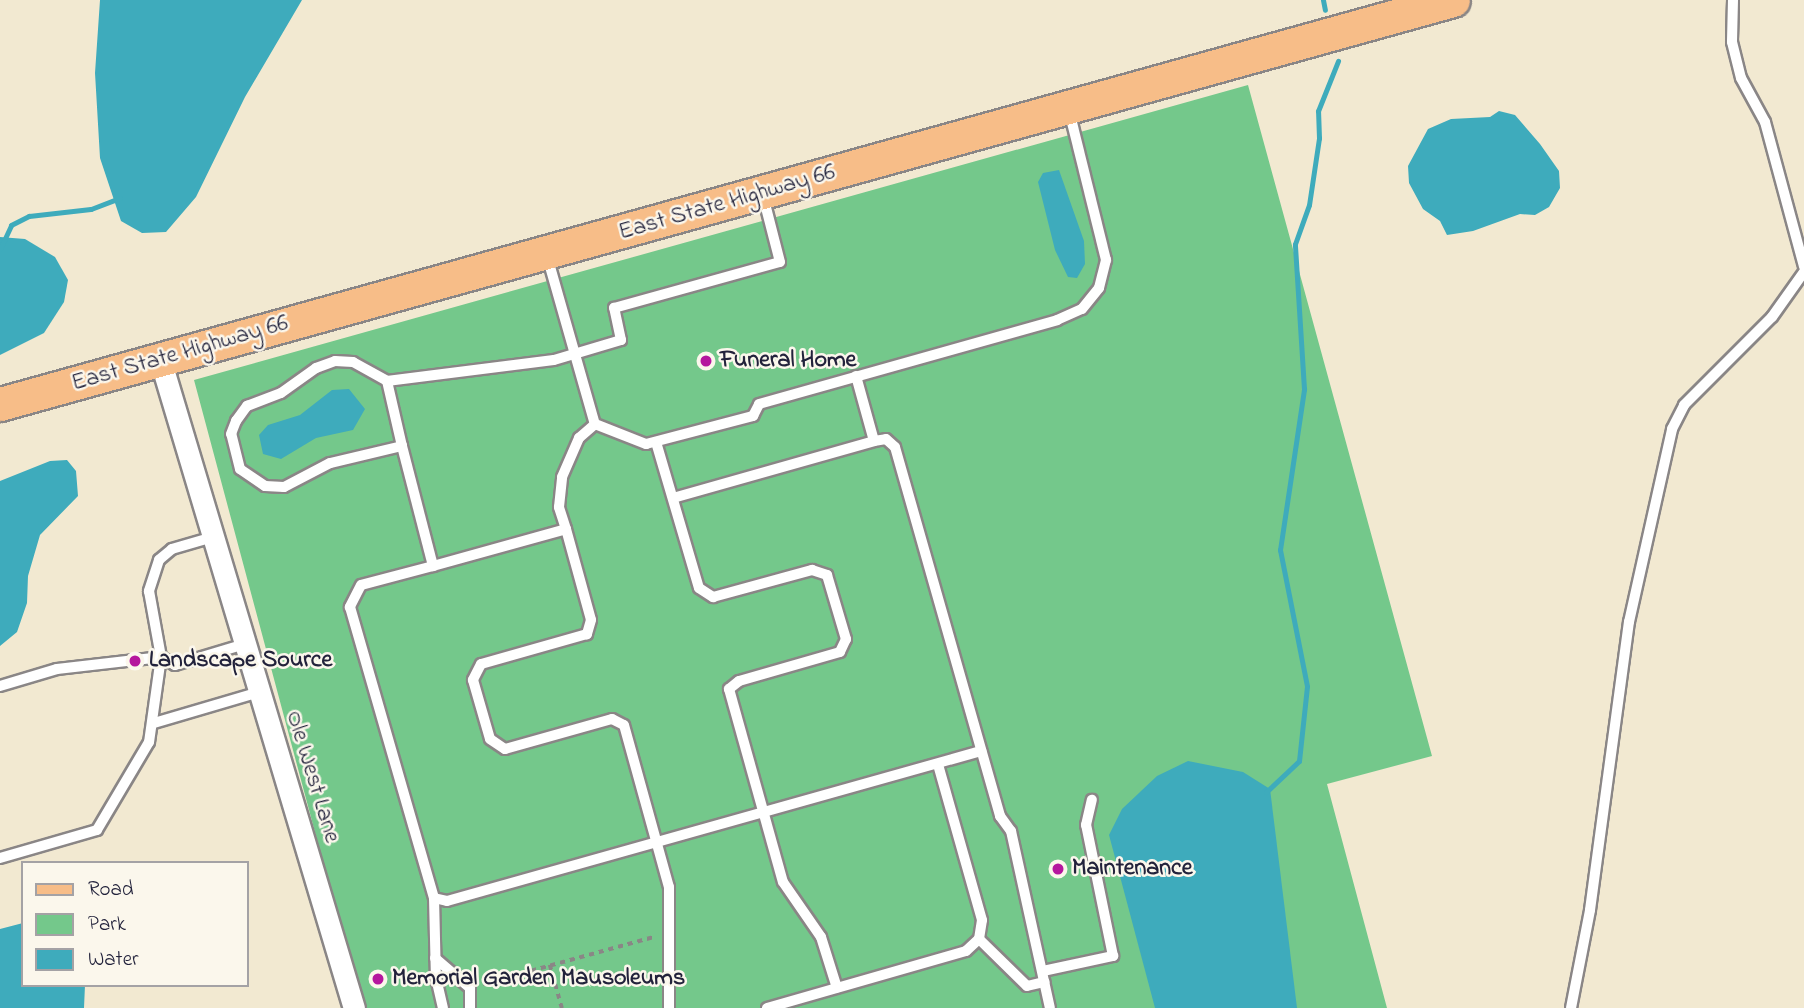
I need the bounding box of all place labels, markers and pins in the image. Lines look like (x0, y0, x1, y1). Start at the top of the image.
place label: Funeral Home (720, 347, 856, 375)
marker: Funeral Home (698, 353, 714, 369)
place label: Landscape Source (149, 647, 332, 675)
marker: Landscape Source (127, 653, 143, 669)
place label: Maintenance (1072, 855, 1193, 883)
marker: Maintenance (1050, 861, 1066, 877)
place label: Memorial Garden Mausoleums (392, 965, 685, 993)
marker: Memorial Garden Mausoleums (370, 971, 386, 987)

